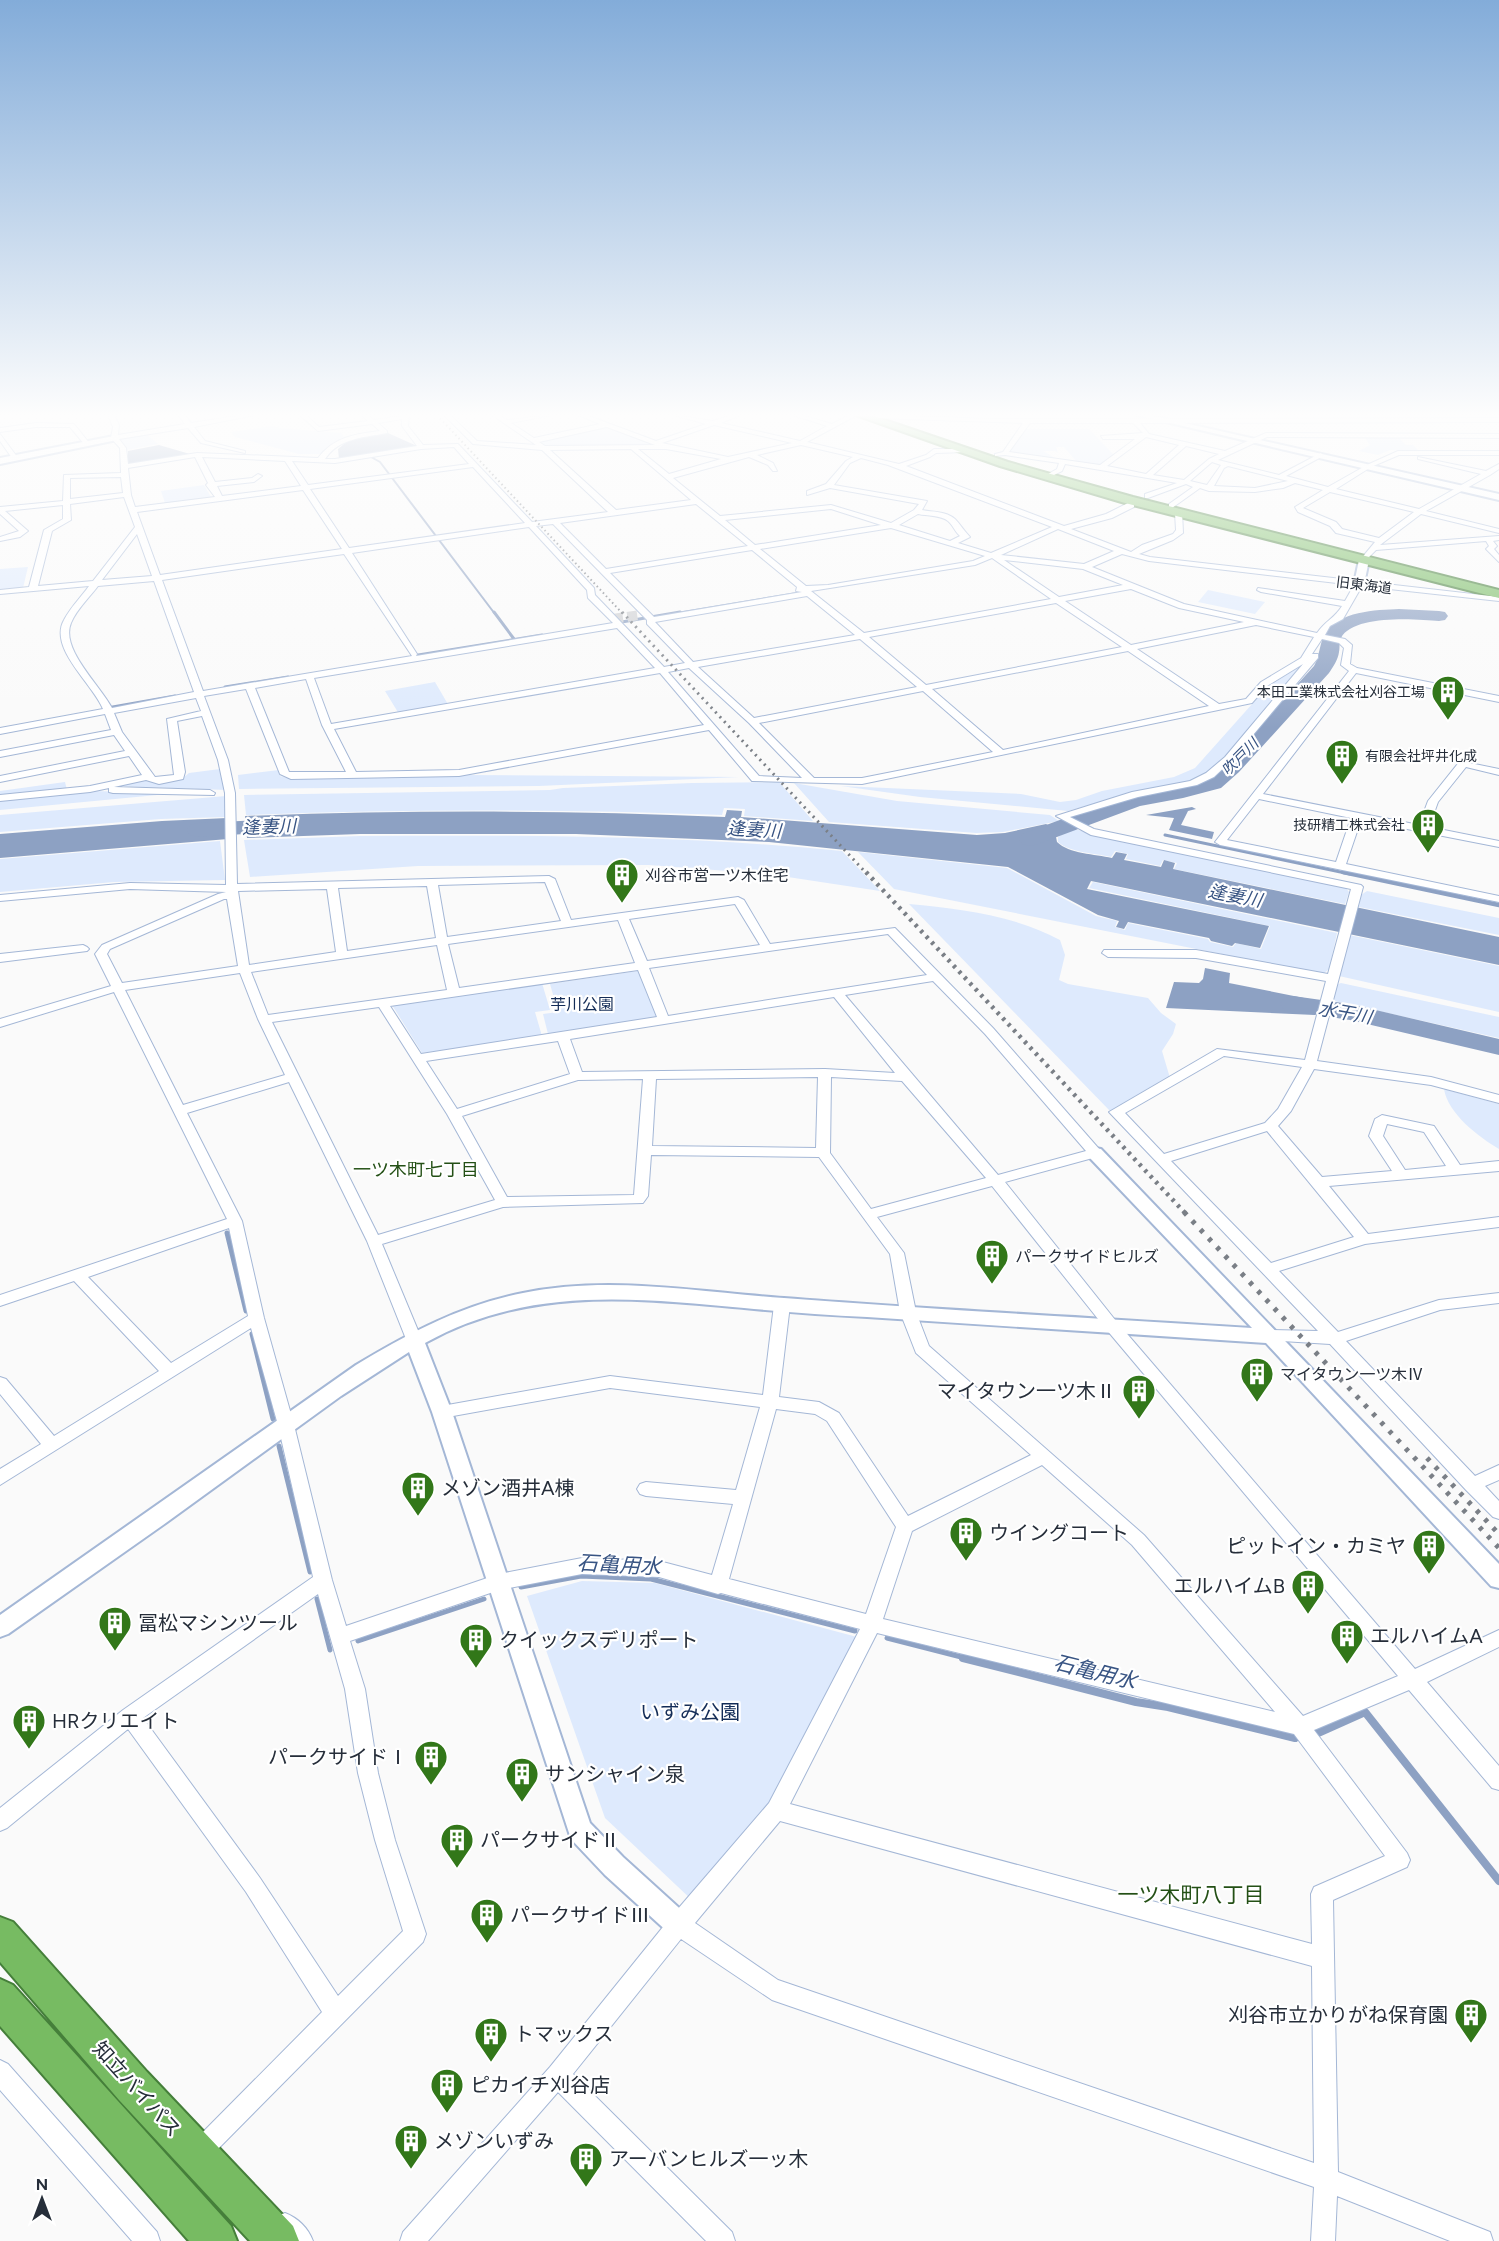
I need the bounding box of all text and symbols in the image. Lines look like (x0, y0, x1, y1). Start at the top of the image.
street label: 旧東海道 (1335, 574, 1393, 597)
building icon: 本田工業株式会社刈谷工場 (1430, 674, 1466, 721)
place label: 本田工業株式会社刈谷工場 (1257, 684, 1425, 701)
water label: 吹戸川 (1218, 733, 1264, 779)
building icon: 有限会社坪井化成 (1324, 738, 1360, 785)
place label: 有限会社坪井化成 (1365, 748, 1477, 765)
building icon: 技研精工株式会社 (1410, 807, 1446, 854)
water label: 逢妻川 (242, 815, 298, 839)
place label: 技研精工株式会社 (1293, 817, 1405, 834)
water label: 逢妻川 (726, 818, 784, 843)
building icon: 刈谷市営一ツ木住宅 (604, 857, 640, 904)
place label: 刈谷市営一ツ木住宅 (645, 866, 789, 885)
water label: 逢妻川 (1206, 880, 1266, 912)
park label: 芋川公園 (550, 995, 614, 1014)
water label: 水干川 (1317, 997, 1375, 1029)
district label: 一ツ木町七丁目 (353, 1159, 479, 1181)
building icon: パークサイドヒルズ (974, 1238, 1010, 1285)
place label: パークサイドヒルズ (1015, 1247, 1159, 1266)
building icon: マイタウン一ツ木Ⅳ (1239, 1356, 1275, 1403)
place label: マイタウン一ツ木Ⅳ (1280, 1365, 1423, 1384)
building icon: マイタウン一ツ木Ⅱ (1121, 1373, 1157, 1420)
place label: マイタウン一ツ木Ⅱ (937, 1379, 1116, 1403)
building icon: メゾン酒井A棟 (400, 1470, 436, 1517)
place label: メゾン酒井A棟 (441, 1476, 575, 1500)
building icon: ウイングコート (948, 1515, 984, 1562)
place label: ウイングコート (989, 1521, 1129, 1545)
building icon: ピットイン・カミヤ (1411, 1528, 1447, 1575)
place label: ピットイン・カミヤ (1226, 1534, 1406, 1558)
water label: 石亀用水 (576, 1550, 664, 1579)
building icon: エルハイムB (1290, 1568, 1326, 1615)
place label: エルハイムB (1174, 1574, 1285, 1598)
building icon: 冨松マシンツール (97, 1605, 133, 1652)
place label: 冨松マシンツール (138, 1611, 298, 1635)
building icon: エルハイムA (1329, 1618, 1365, 1665)
building icon: クイックスデリポート (458, 1622, 494, 1669)
place label: エルハイムA (1370, 1624, 1483, 1648)
place label: クイックスデリポート (499, 1628, 698, 1652)
water label: 石亀用水 (1051, 1649, 1141, 1694)
park label: いずみ公園 (640, 1700, 740, 1724)
building icon: HRクリエイト (11, 1703, 47, 1750)
place label: HRクリエイト (52, 1709, 180, 1733)
building icon: パークサイドⅠ (413, 1739, 449, 1786)
place label: パークサイドⅠ (268, 1745, 408, 1769)
building icon: サンシャイン泉 (504, 1756, 540, 1803)
place label: サンシャイン泉 (545, 1762, 685, 1786)
building icon: パークサイドⅡ (439, 1822, 475, 1869)
place label: パークサイドⅡ (480, 1828, 620, 1852)
district label: 一ツ木町八丁目 (1118, 1882, 1265, 1907)
building icon: パークサイドⅢ (469, 1897, 505, 1944)
place label: パークサイドⅢ (510, 1903, 650, 1927)
building icon: 刈谷市立かりがね保育園 (1453, 1997, 1489, 2044)
place label: 刈谷市立かりがね保育園 (1228, 2003, 1448, 2027)
building icon: トマックス (473, 2016, 509, 2063)
place label: トマックス (514, 2022, 613, 2046)
street label: 知立バイパス (88, 2037, 186, 2141)
building icon: ピカイチ刈谷店 (429, 2067, 465, 2114)
place label: ピカイチ刈谷店 (470, 2073, 610, 2097)
building icon: メゾンいずみ (393, 2123, 429, 2170)
place label: メゾンいずみ (434, 2129, 554, 2153)
building icon: アーバンヒルズ一ッ木 (568, 2141, 604, 2188)
place label: アーバンヒルズ一ッ木 (609, 2147, 809, 2171)
north arrow (12, 2169, 72, 2229)
text: N (36, 2175, 48, 2194)

